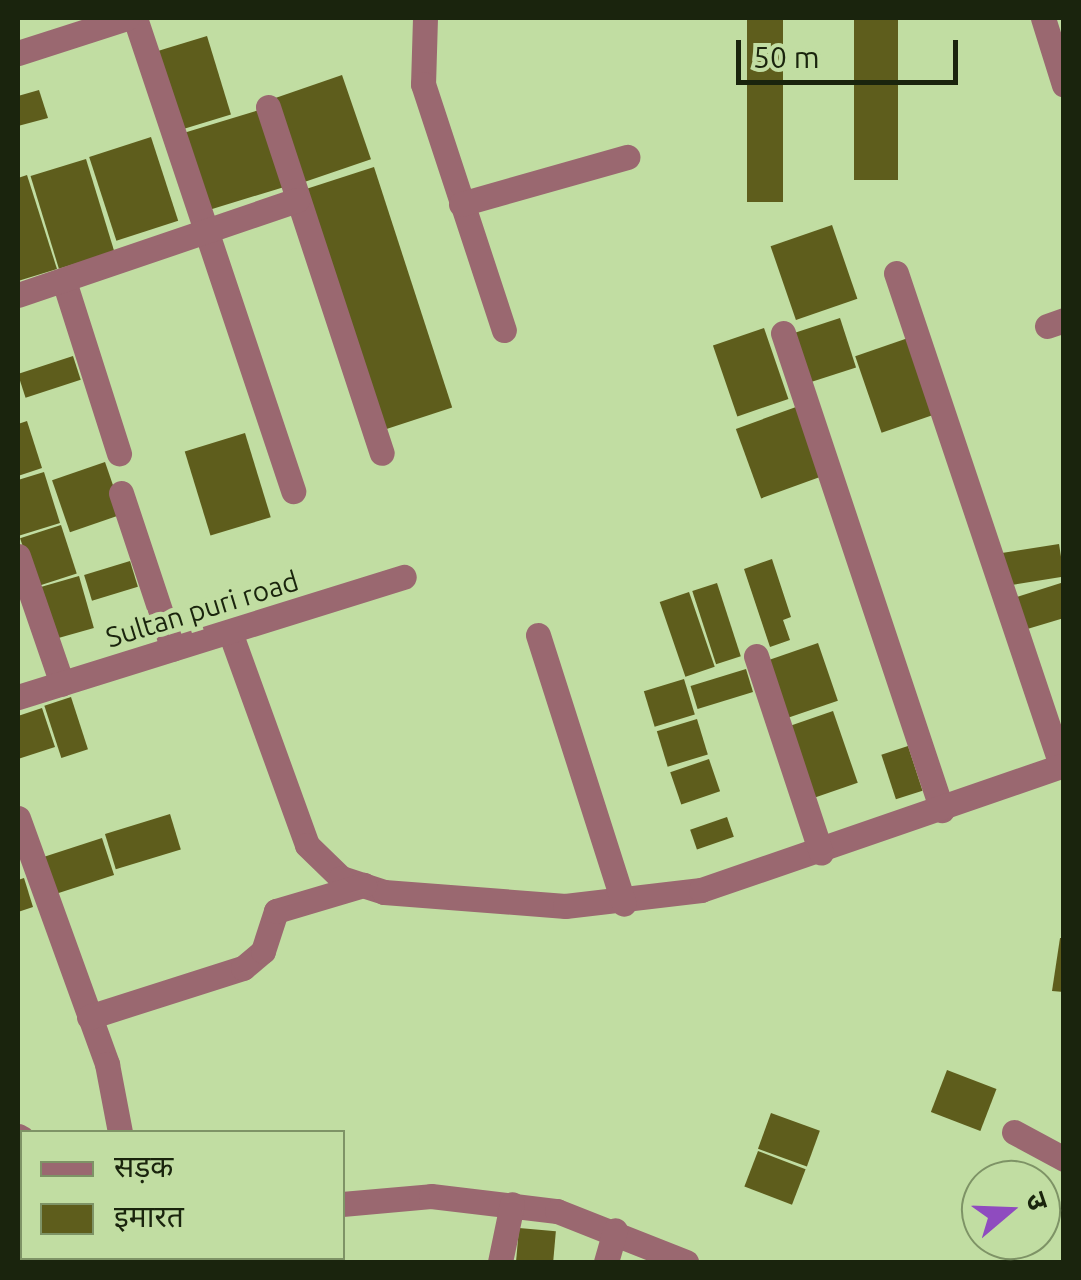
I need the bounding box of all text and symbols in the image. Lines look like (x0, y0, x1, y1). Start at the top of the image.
scale bar (741, 20, 964, 82)
text: 50 m (753, 40, 820, 74)
street label: Sultan puri road (102, 564, 302, 654)
legend (20, 1130, 345, 1260)
text: सड़क (114, 1149, 173, 1183)
north arrow (961, 1160, 1061, 1260)
text: उ (1021, 1188, 1055, 1214)
text: इमारत (114, 1199, 184, 1233)

